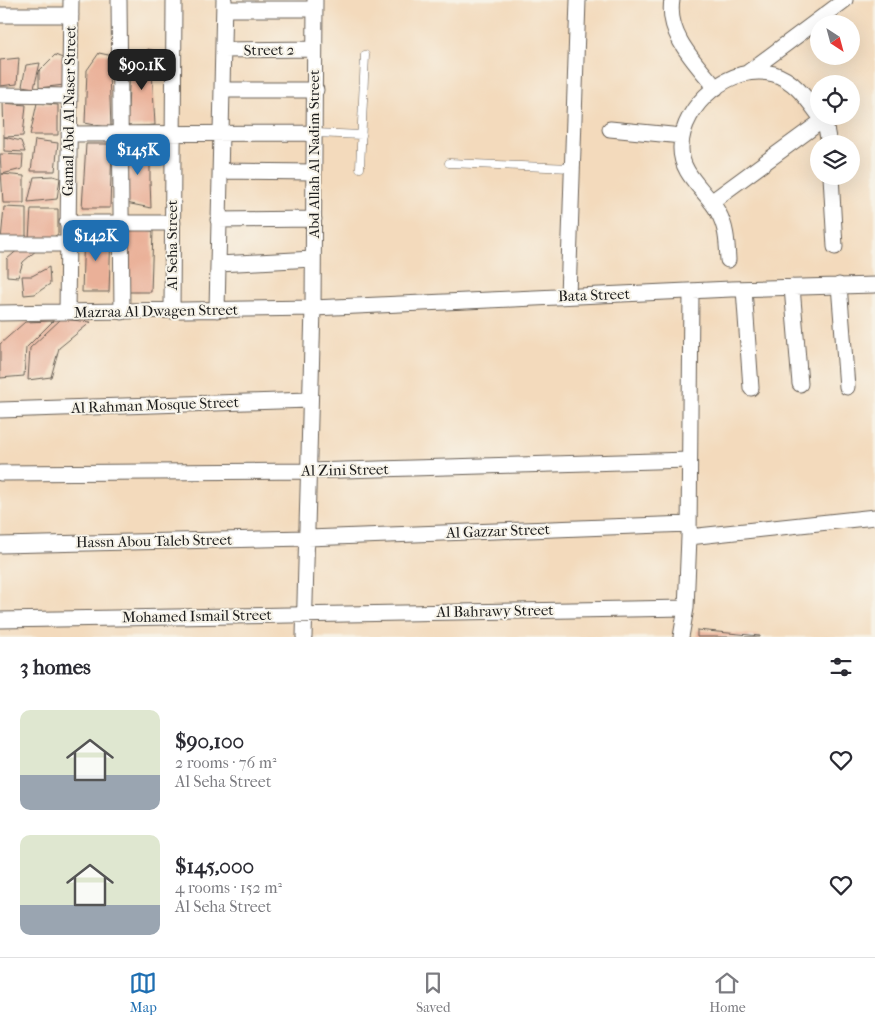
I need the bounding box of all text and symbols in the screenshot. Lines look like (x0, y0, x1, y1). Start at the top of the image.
north arrow (810, 15, 860, 65)
map controls (810, 15, 860, 185)
street label: Gamal Abd Al Naser Street (59, 25, 79, 196)
street label: Street 2 (244, 41, 295, 59)
pin: $90.1K (101, 48, 183, 91)
text: $90.1K (119, 55, 165, 74)
street label: Abd Allah Al Nadim Street (305, 69, 323, 239)
button: locate (810, 75, 860, 125)
pin: $145K (103, 134, 173, 176)
button: layers (810, 135, 860, 185)
text: $145K (117, 140, 159, 159)
street label: Al Seha Street (163, 199, 181, 291)
pin: $142K (61, 220, 131, 262)
text: $142K (74, 226, 118, 245)
street label: Bata Street (558, 285, 631, 305)
street label: Mazraa Al Dwagen Street (74, 301, 239, 321)
street label: Al Rahman Mosque Street (70, 393, 240, 417)
street label: Al Zini Street (300, 460, 390, 480)
street label: Al Gazzar Street (445, 520, 551, 542)
street label: Hassn Abou Taleb Street (76, 531, 233, 551)
street label: Al Bahrawy Street (435, 601, 554, 621)
street label: Mohamed Ismail Street (122, 606, 273, 626)
icon: filters (827, 653, 855, 681)
text: 3 homes (20, 655, 91, 679)
text: $90,100 (175, 729, 244, 753)
icon: home (60, 730, 120, 790)
icon: heart (827, 746, 855, 774)
text: 2 rooms · 76 m² (175, 753, 276, 772)
text: Al Seha Street (175, 772, 271, 791)
text: $145,000 (175, 854, 254, 878)
icon: home (60, 855, 120, 915)
icon: heart (827, 871, 855, 899)
text: 4 rooms · 152 m² (175, 878, 282, 897)
text: Al Seha Street (175, 897, 271, 916)
tab: Map (129, 969, 157, 1016)
tab: Saved (416, 969, 451, 1016)
tab: Home (709, 969, 746, 1016)

